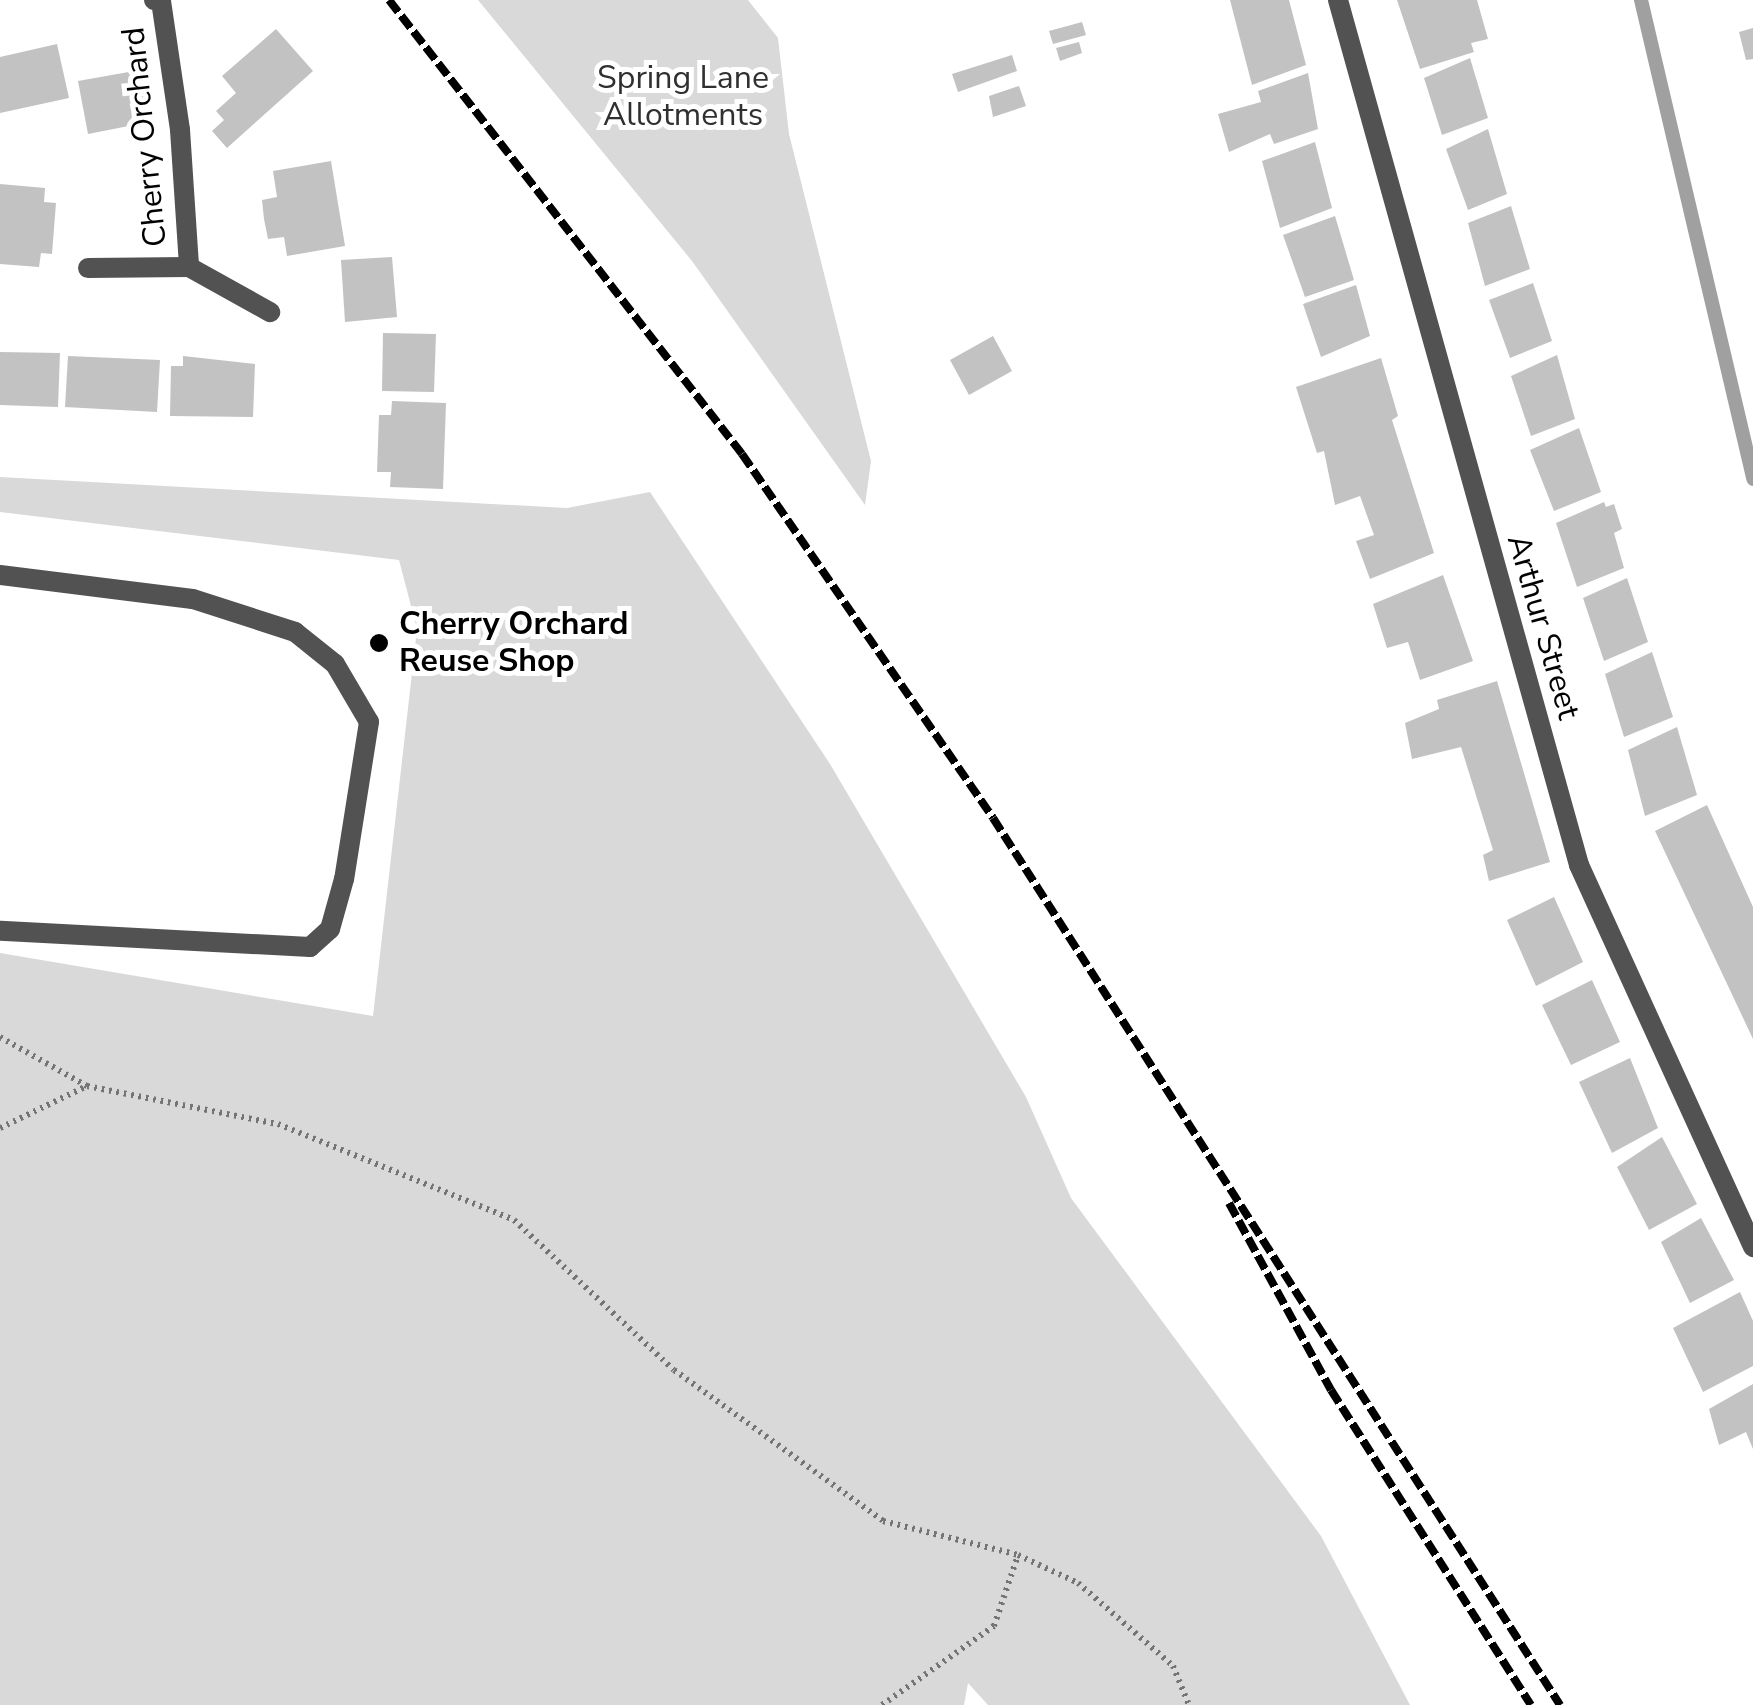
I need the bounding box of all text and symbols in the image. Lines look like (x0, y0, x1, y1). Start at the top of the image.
street label: Cherry Orchard (114, 25, 176, 249)
park label: Spring Lane Allotments (597, 60, 769, 135)
street label: Arthur Street (1498, 530, 1588, 724)
place label: Cherry Orchard Reuse Shop (399, 606, 629, 681)
marker: Cherry Orchard Reuse Shop (368, 632, 390, 654)

